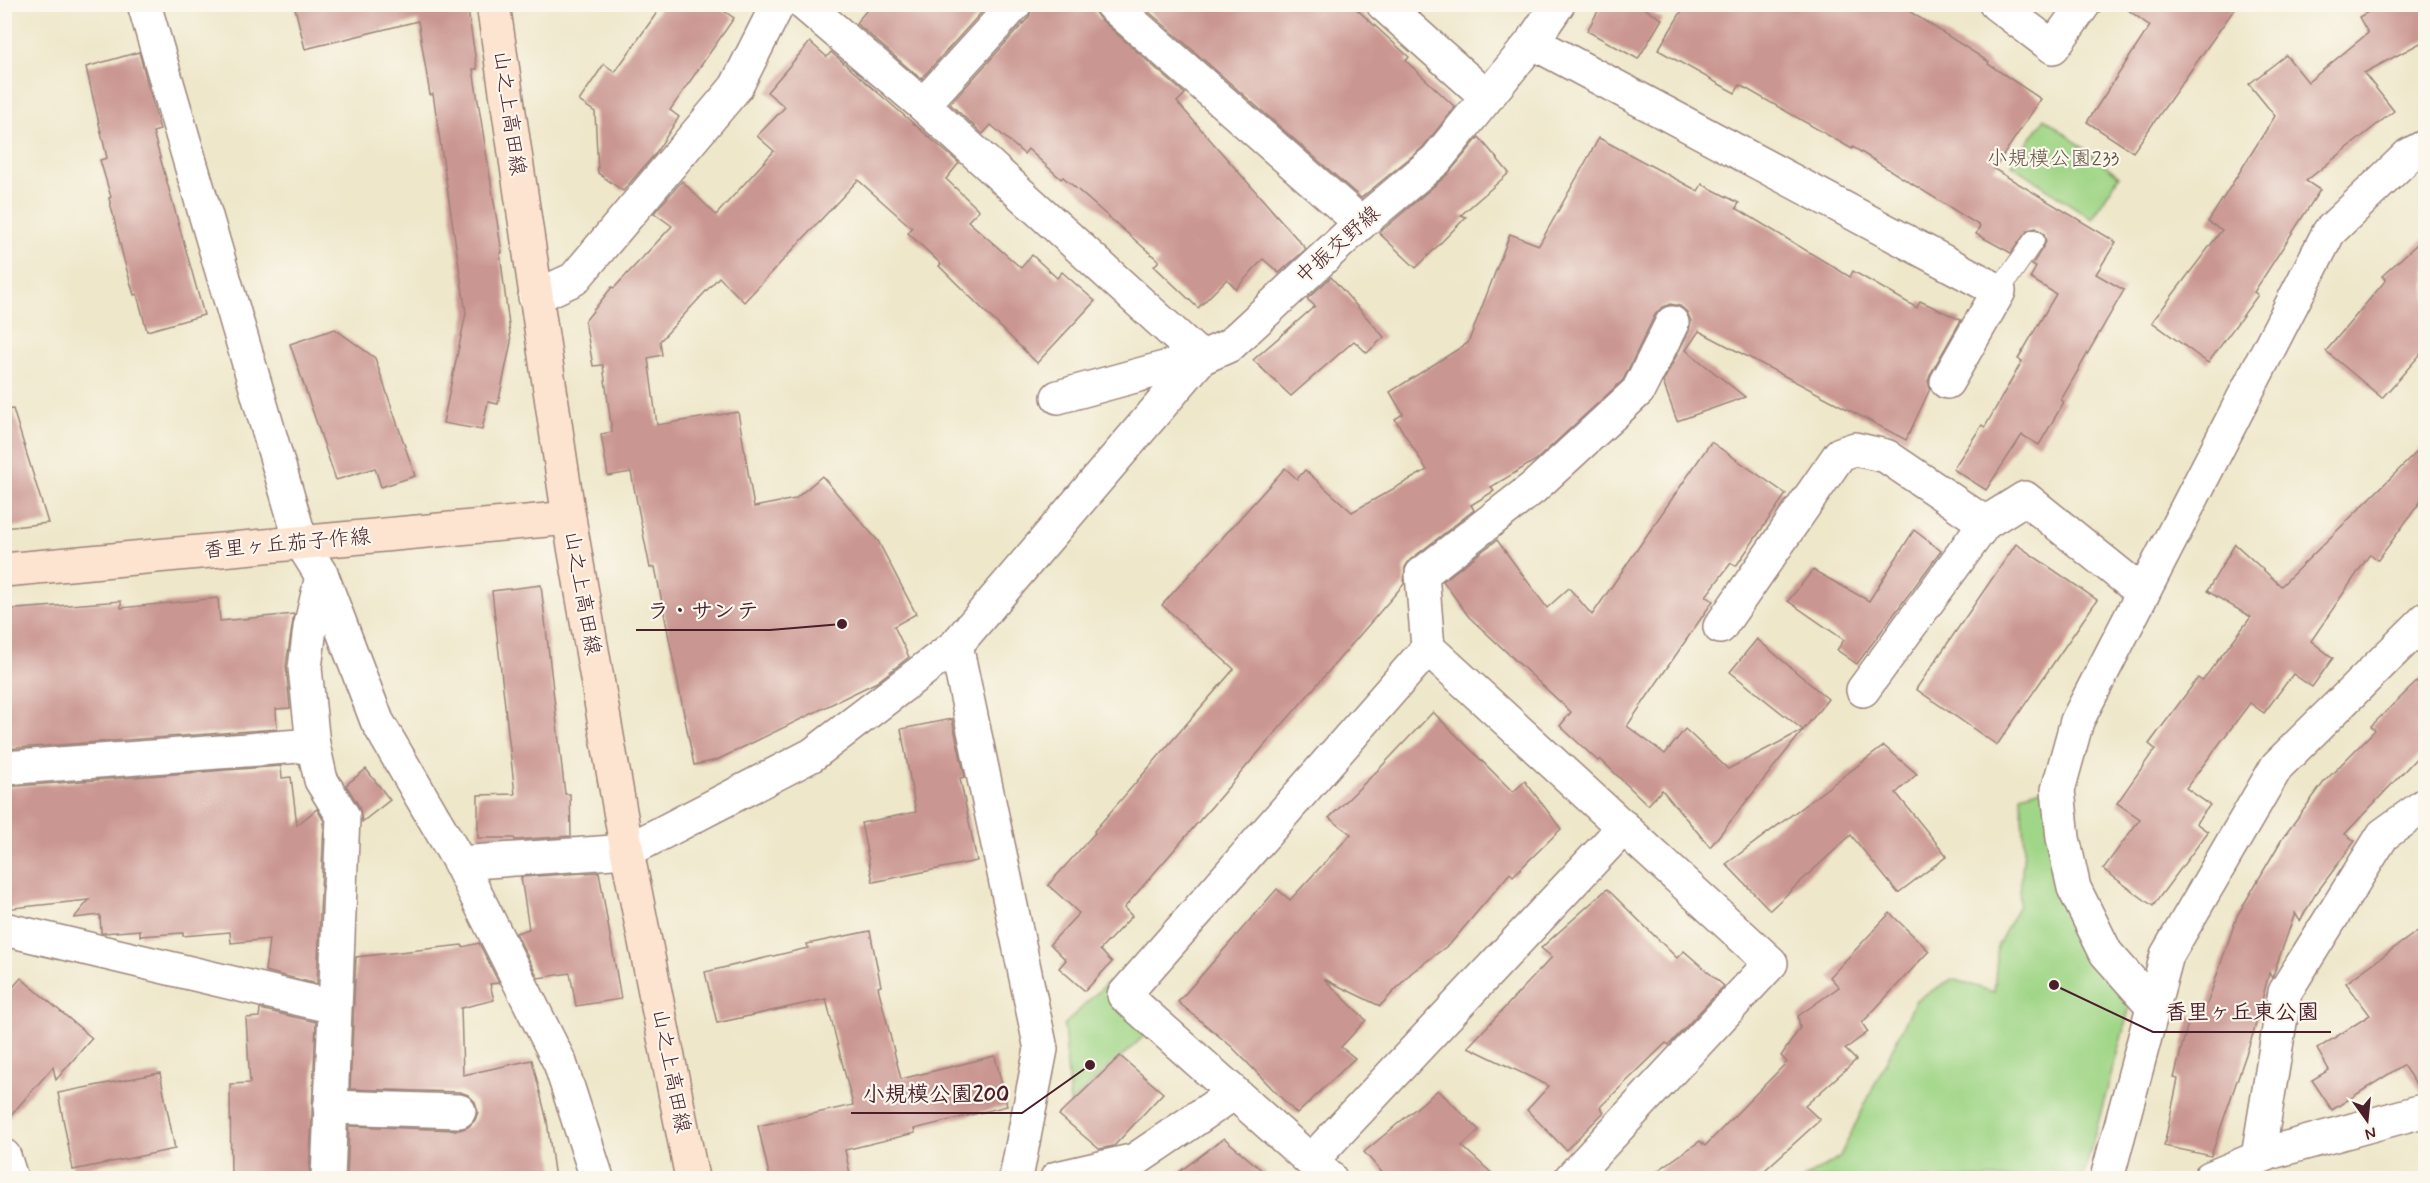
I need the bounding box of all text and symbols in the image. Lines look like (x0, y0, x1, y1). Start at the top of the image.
street label: 山之上高田線 (486, 49, 532, 177)
park label: 小規模公園233 (1987, 145, 2120, 173)
street label: 中振交野線 (1290, 199, 1386, 291)
street label: 香里ヶ丘茄子作線 (202, 523, 372, 565)
street label: 山之上高田線 (557, 529, 607, 657)
callout: ラ・サンテ (636, 590, 770, 630)
text: ラ・サンテ (647, 598, 759, 626)
callout: 香里ヶ丘東公園 (2153, 992, 2331, 1032)
text: 香里ヶ丘東公園 (2165, 999, 2319, 1027)
street label: 山之上高田線 (645, 1006, 697, 1136)
callout: 小規模公園200 (851, 1073, 1022, 1113)
text: 小規模公園200 (863, 1081, 1009, 1109)
north arrow (2337, 1090, 2397, 1150)
text: N (2363, 1122, 2378, 1145)

